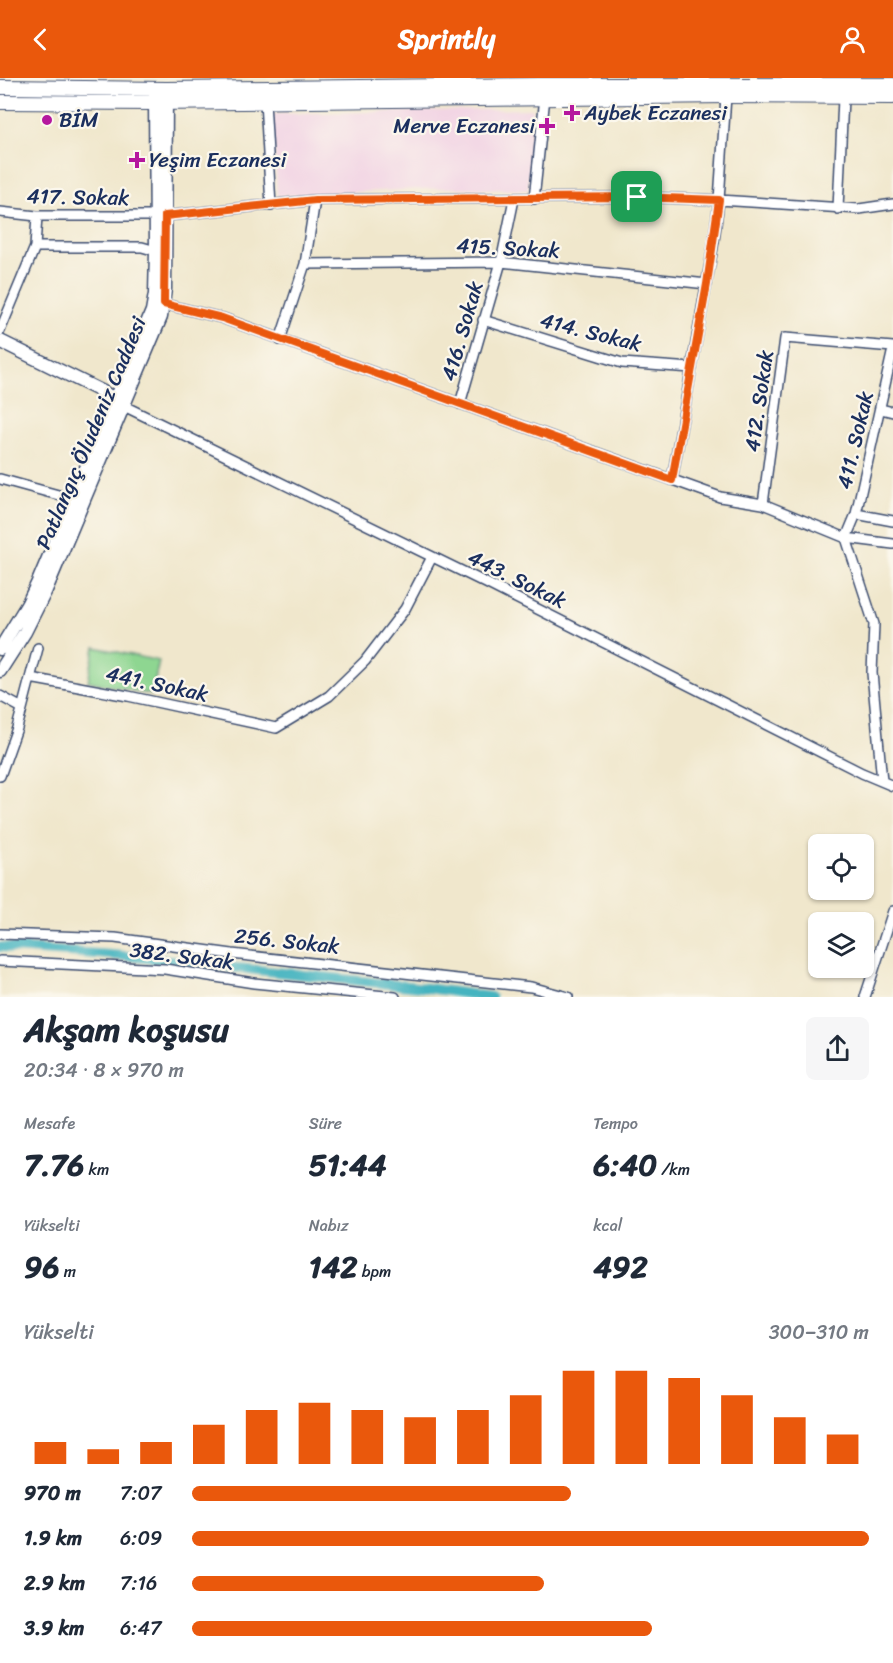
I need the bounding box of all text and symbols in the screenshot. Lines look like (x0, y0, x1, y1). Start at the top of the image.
text: Sprintly (398, 15, 495, 63)
icon: back (24, 23, 57, 56)
icon: person (836, 23, 869, 56)
place label: Aybek Eczanesi (583, 94, 728, 132)
place label: BİM (59, 101, 99, 139)
marker: Aybek Eczanesi (565, 106, 579, 120)
place label: Merve Eczanesi (393, 107, 536, 145)
marker: BİM (40, 113, 54, 127)
marker: Merve Eczanesi (540, 119, 554, 133)
place label: Yeşim Eczanesi (149, 141, 288, 179)
marker: Yeşim Eczanesi (130, 153, 144, 167)
pin (611, 171, 662, 222)
street label: 417. Sokak (26, 177, 130, 217)
icon: arrive (620, 180, 653, 213)
street label: 415. Sokak (455, 226, 561, 270)
street label: 416. Sokak (430, 276, 494, 386)
street label: 414. Sokak (536, 301, 646, 363)
street label: Patlangıç Öludeniz Caddesi (25, 309, 158, 556)
street label: 412. Sokak (733, 347, 785, 455)
street label: 411. Sokak (825, 387, 885, 493)
street label: 443. Sokak (461, 539, 573, 619)
street label: 441. Sokak (102, 655, 212, 713)
map controls (808, 834, 874, 978)
button: locate (808, 834, 874, 900)
button: layers (808, 912, 874, 978)
street label: 256. Sokak (233, 917, 341, 965)
street label: 382. Sokak (128, 931, 236, 981)
text: Akşam koşusu (24, 1001, 229, 1059)
button: share (806, 1017, 869, 1080)
text: 20:34 · 8 × 970 m (24, 1053, 184, 1088)
text: Mesafe (24, 1109, 75, 1138)
text: Süre (309, 1109, 342, 1138)
text: Tempo (593, 1109, 638, 1138)
text: 7.76 (24, 1138, 84, 1192)
text: 51:44 (309, 1138, 386, 1192)
text: 6:40 (593, 1138, 657, 1192)
text: km (84, 1155, 109, 1184)
text: /km (657, 1155, 690, 1184)
text: Yükselti (24, 1211, 80, 1240)
text: Nabız (309, 1211, 349, 1240)
text: kcal (593, 1211, 622, 1240)
text: 96 (24, 1240, 59, 1294)
text: 142 (309, 1240, 358, 1294)
text: 492 (593, 1240, 648, 1294)
text: m (59, 1257, 76, 1286)
text: bpm (358, 1257, 391, 1286)
text: Yükselti (24, 1315, 94, 1350)
text: 300–310 m (769, 1315, 869, 1350)
text: 970 m (24, 1476, 81, 1511)
text: 7:07 (120, 1476, 162, 1511)
text: 1.9 km (24, 1521, 82, 1556)
text: 6:09 (120, 1521, 162, 1556)
text: 2.9 km (24, 1566, 85, 1601)
text: 7:16 (120, 1566, 157, 1601)
text: 3.9 km (24, 1611, 84, 1646)
text: 6:47 (120, 1611, 161, 1646)

